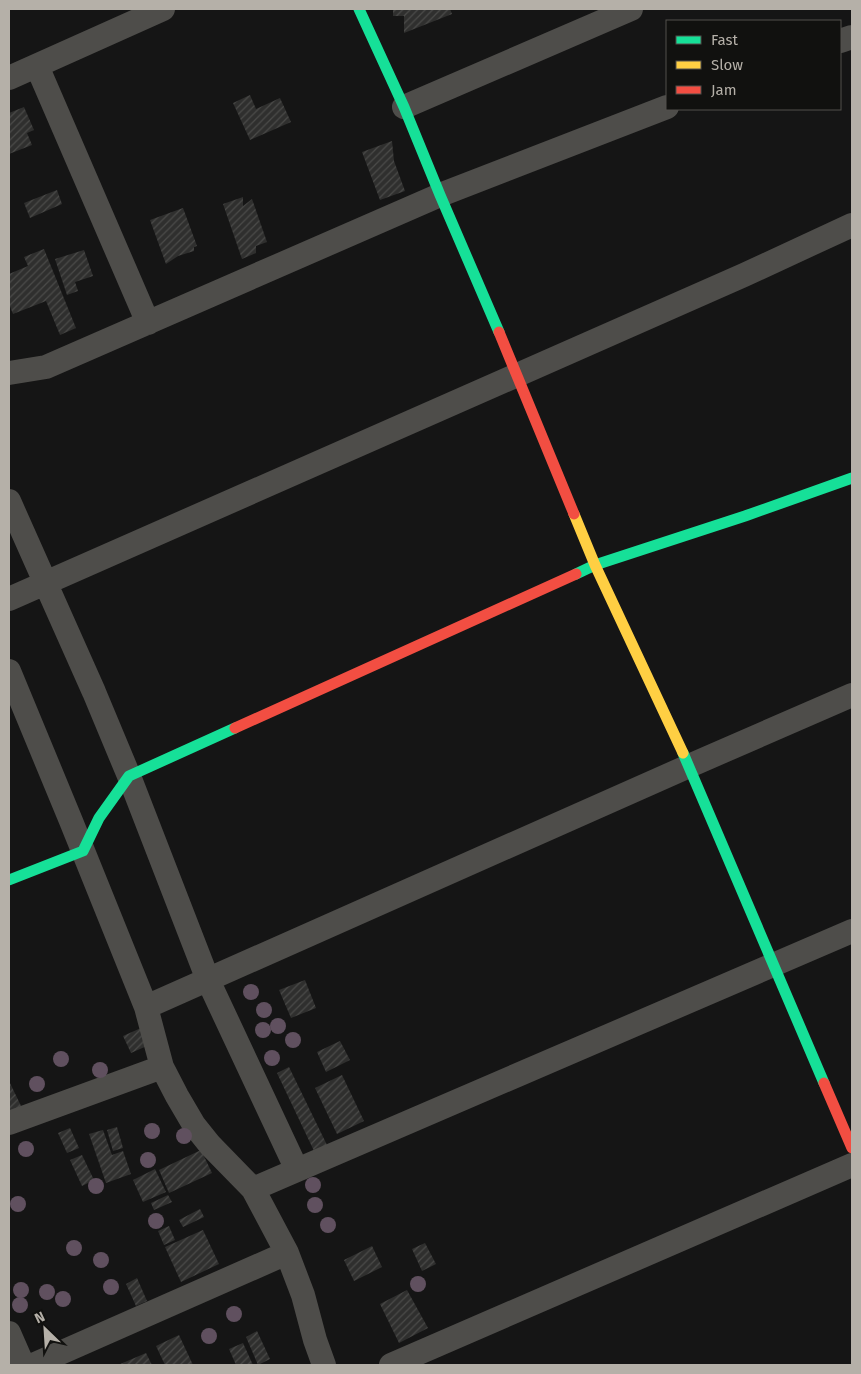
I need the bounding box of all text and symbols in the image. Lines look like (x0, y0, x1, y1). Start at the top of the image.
legend (666, 20, 841, 110)
text: Fast (711, 31, 738, 49)
text: Slow (711, 56, 743, 74)
text: Jam (711, 81, 737, 99)
north arrow (20, 1304, 70, 1354)
text: N (32, 1308, 48, 1327)

